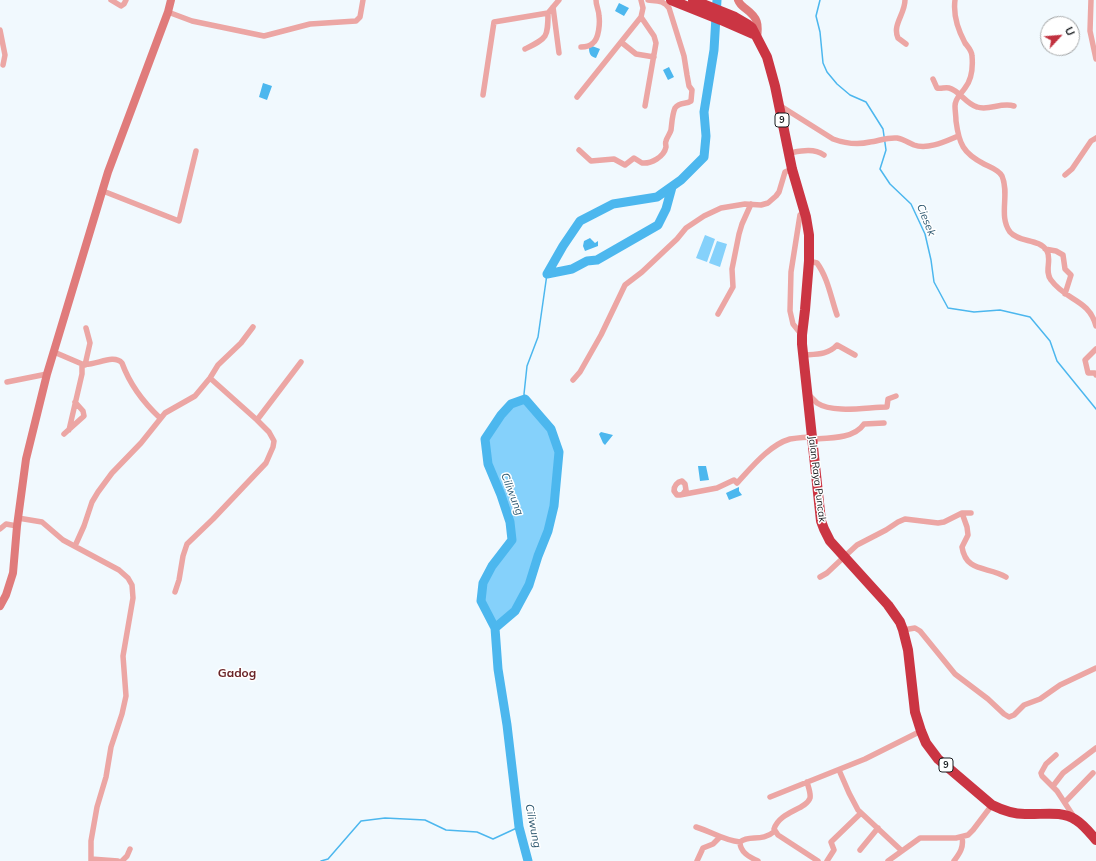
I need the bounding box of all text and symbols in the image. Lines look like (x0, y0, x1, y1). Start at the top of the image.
north arrow (1040, 16, 1080, 56)
text: U (1062, 24, 1078, 38)
road number: 9 (775, 113, 789, 127)
water label: Ciesek (914, 202, 938, 238)
street label: Jalan Raya Puncak (806, 435, 828, 523)
water label: Ciliwung (498, 471, 526, 517)
district label: Gadog (218, 666, 256, 680)
road number: 9 (939, 758, 953, 772)
water label: Ciliwung (522, 803, 544, 849)

